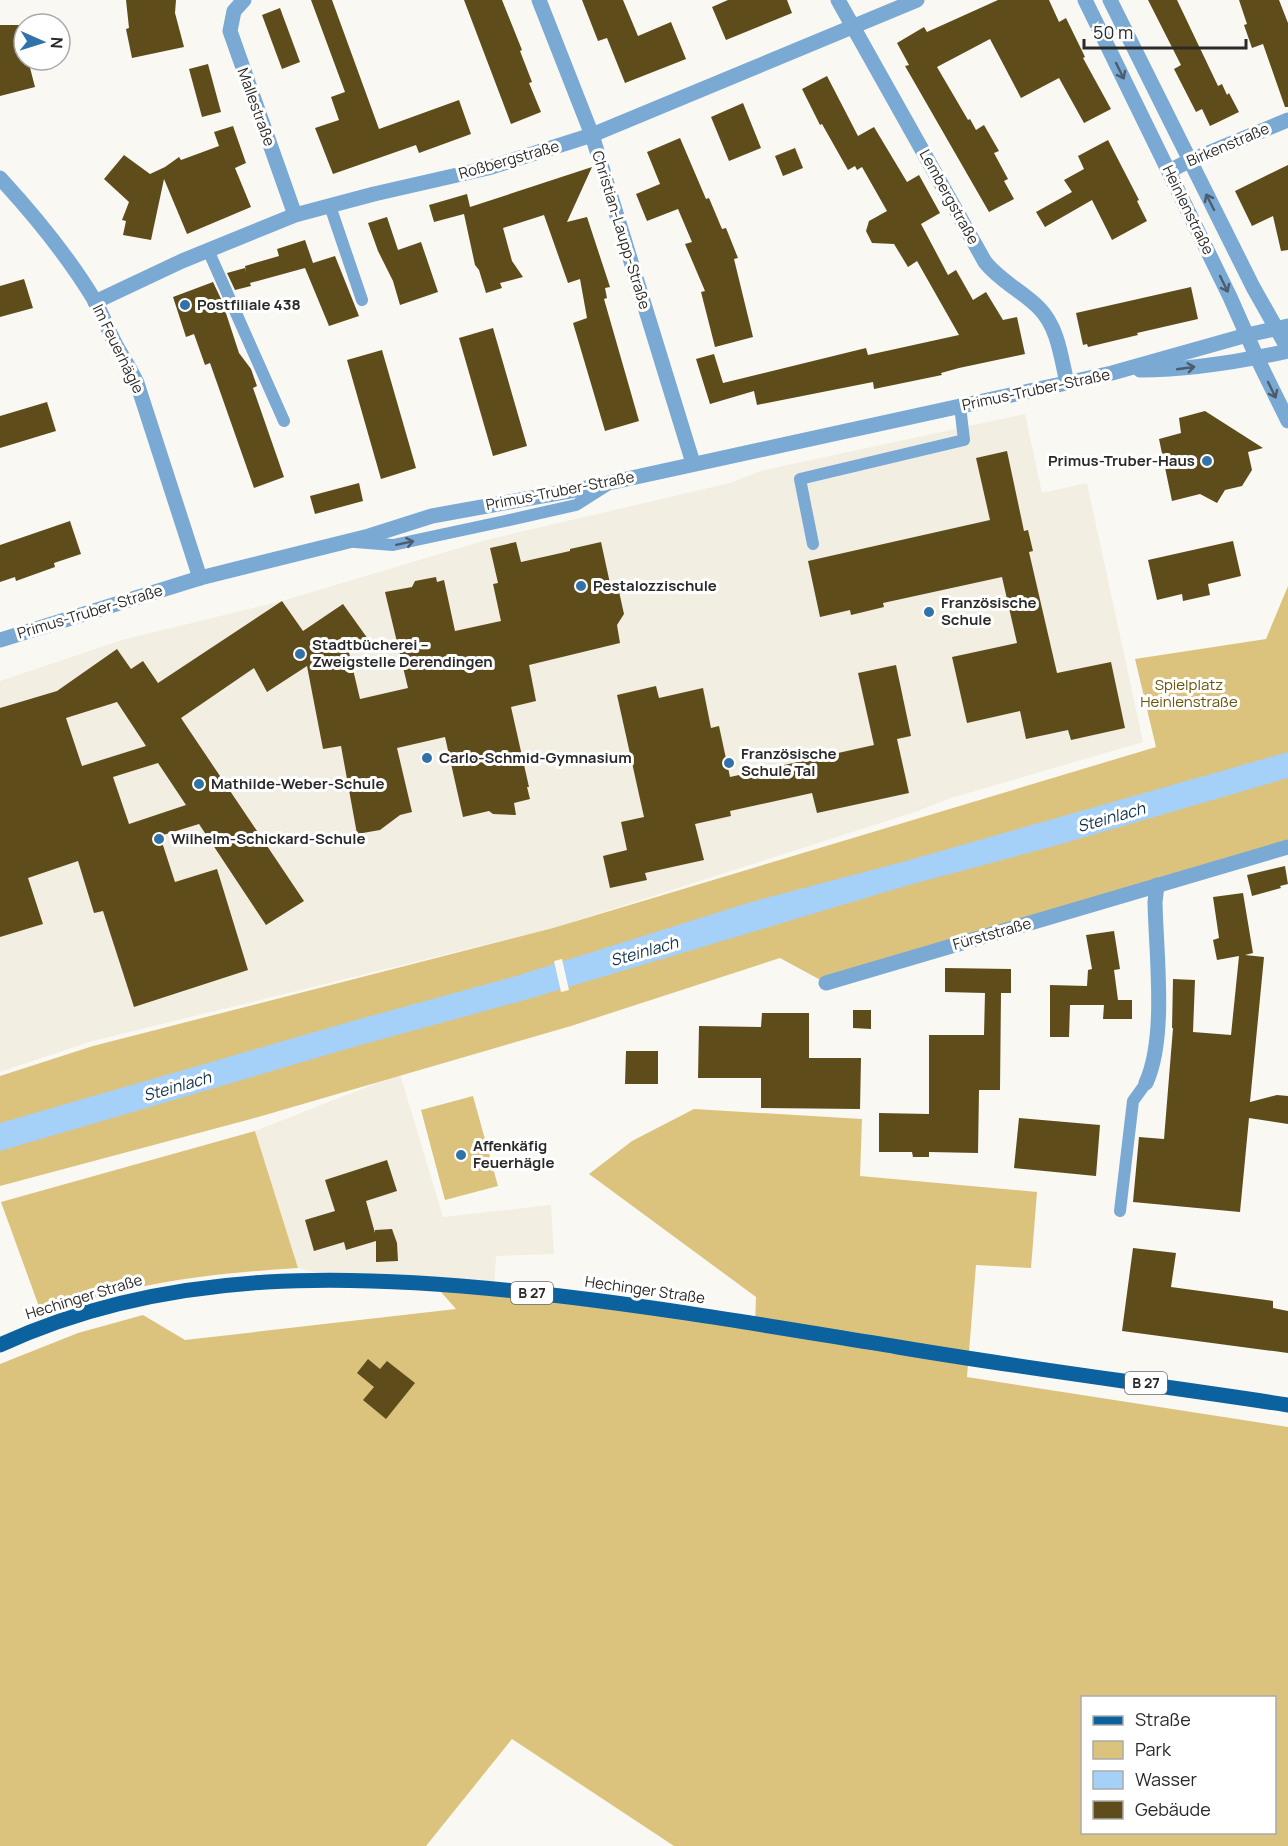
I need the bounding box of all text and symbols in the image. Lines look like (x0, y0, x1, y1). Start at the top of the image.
north arrow (12, 12, 72, 72)
scale bar (1084, 12, 1246, 50)
text: 50 m (1093, 20, 1133, 44)
text: N (46, 36, 68, 49)
one-way arrow (1114, 62, 1126, 80)
street label: Mallestraße (233, 65, 280, 149)
street label: Birkenstraße (1183, 118, 1273, 171)
street label: Roßbergstraße (456, 135, 562, 184)
street label: Lembergstraße (915, 145, 984, 248)
street label: Christian-Laupp-Straße (587, 148, 656, 312)
street label: Heinlenstraße (1158, 161, 1219, 258)
one-way arrow (1203, 193, 1215, 211)
one-way arrow (1219, 275, 1231, 293)
place label: Postfiliale 438 (197, 294, 301, 315)
marker: Postfiliale 438 (178, 298, 192, 312)
street label: Im Feuerhägle (88, 301, 149, 397)
one-way arrow (1176, 362, 1195, 373)
street label: Primus-Truber-Straße (960, 364, 1112, 415)
one-way arrow (1267, 380, 1279, 398)
place label: Primus-Truber-Haus (1048, 450, 1195, 471)
marker: Primus-Truber-Haus (1200, 454, 1214, 468)
street label: Primus-Truber-Straße (484, 466, 636, 515)
one-way arrow (395, 537, 415, 548)
place label: Pestalozzischule (593, 575, 717, 596)
street label: Primus-Truber-Straße (15, 579, 165, 644)
marker: Pestalozzischule (574, 579, 588, 593)
place label: Französische Schule (941, 592, 1037, 630)
marker: Französische Schule (922, 605, 936, 619)
place label: Stadtbücherei – Zweigstelle Derendingen (312, 634, 493, 672)
marker: Stadtbücherei – Zweigstelle Derendingen (293, 647, 307, 661)
park label: Spielplatz Heinlenstraße (1140, 674, 1238, 712)
place label: Französische Schule Tal (741, 743, 837, 781)
place label: Carlo-Schmid-Gymnasium (439, 747, 632, 768)
marker: Carlo-Schmid-Gymnasium (420, 751, 434, 765)
marker: Französische Schule Tal (722, 756, 736, 770)
place label: Mathilde-Weber-Schule (211, 773, 384, 794)
marker: Mathilde-Weber-Schule (192, 777, 206, 791)
water label: Steinlach (1075, 797, 1148, 837)
place label: Wilhelm-Schickard-Schule (171, 828, 365, 849)
marker: Wilhelm-Schickard-Schule (152, 832, 166, 846)
street label: Fürststraße (950, 912, 1034, 955)
water label: Steinlach (608, 931, 681, 971)
water label: Steinlach (141, 1066, 214, 1106)
place label: Affenkäfig Feuerhägle (473, 1135, 555, 1173)
marker: Affenkäfig Feuerhägle (454, 1148, 468, 1162)
street label: Hechinger Straße (23, 1269, 145, 1324)
street label: Hechinger Straße (584, 1271, 707, 1308)
road number: B 27 (511, 1282, 553, 1304)
road number: B 27 (1125, 1372, 1167, 1394)
legend (1081, 1696, 1276, 1834)
text: Straße (1135, 1707, 1191, 1731)
text: Park (1135, 1737, 1172, 1761)
text: Wasser (1135, 1767, 1197, 1791)
text: Gebäude (1135, 1797, 1211, 1821)

